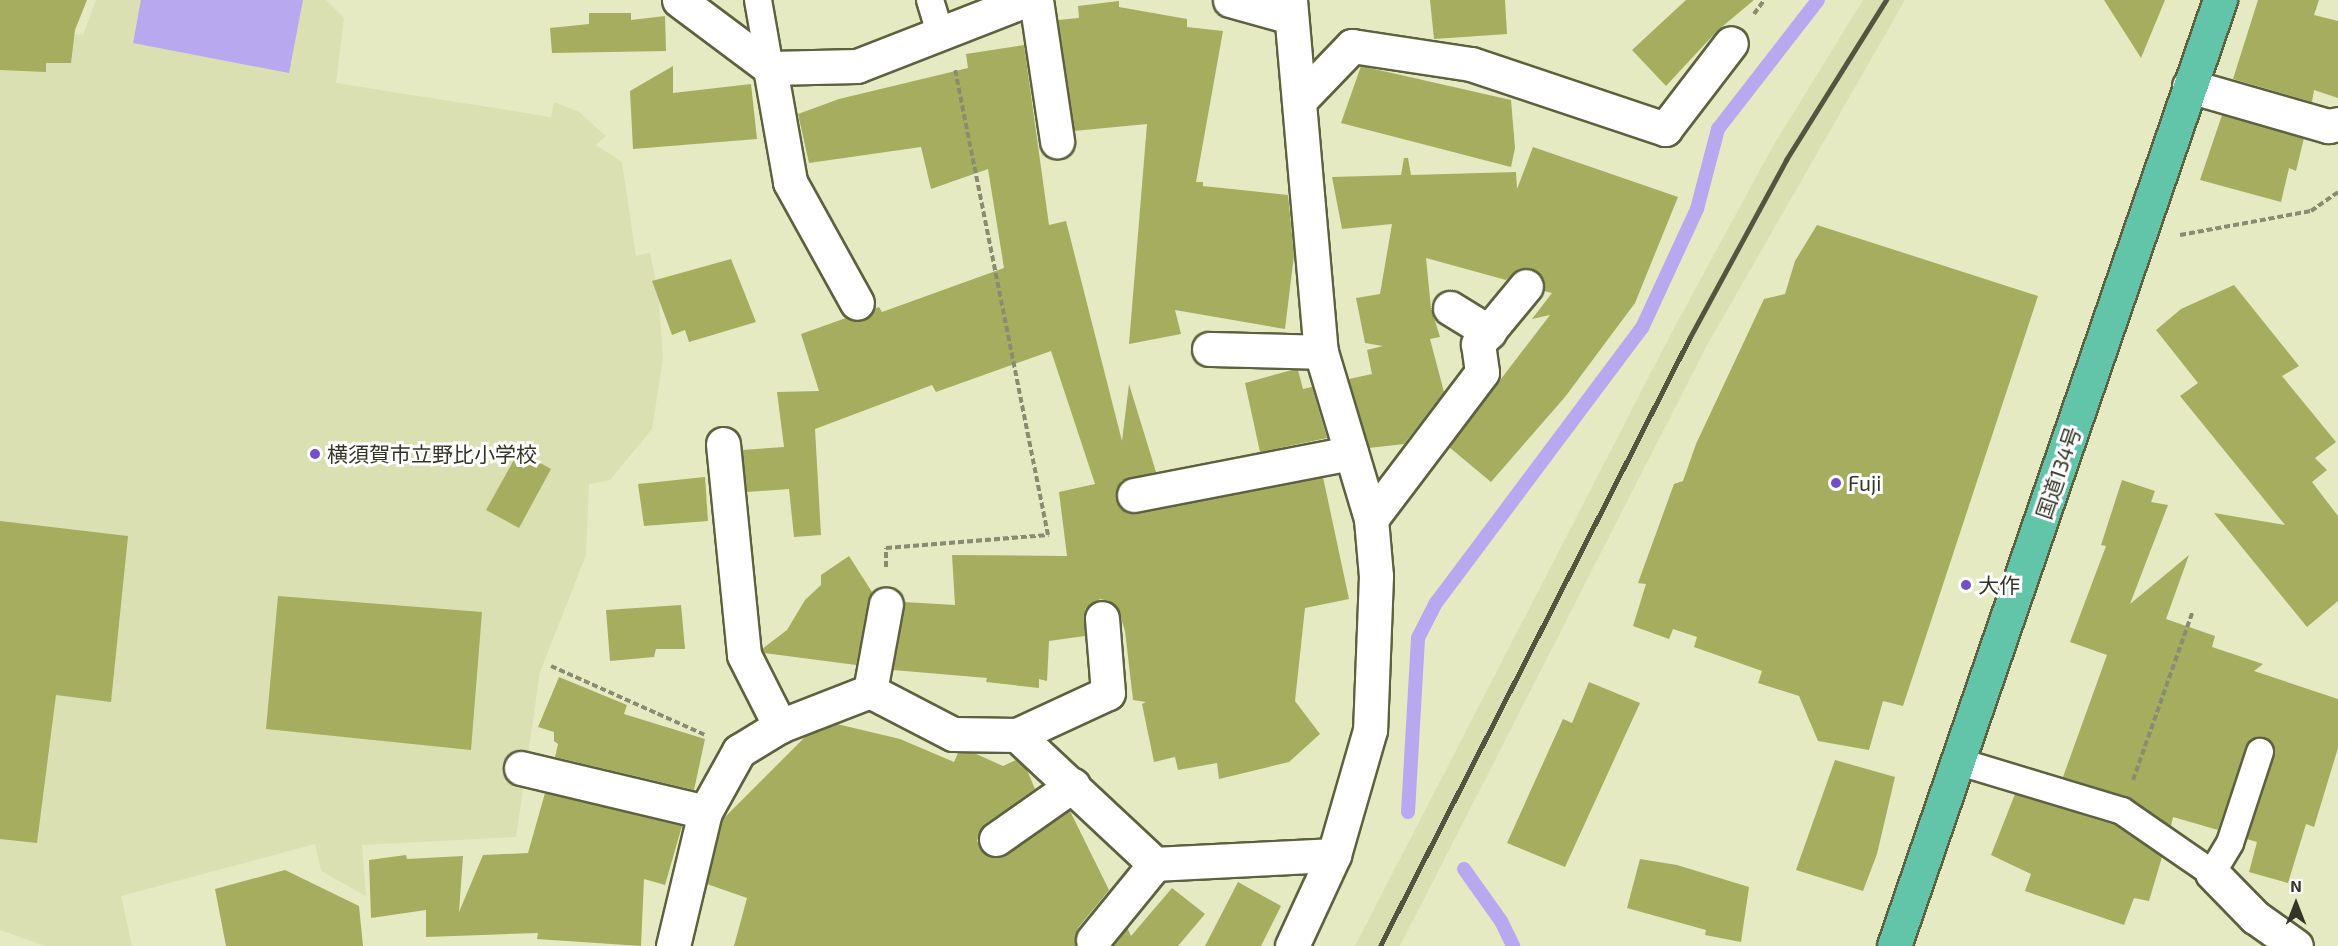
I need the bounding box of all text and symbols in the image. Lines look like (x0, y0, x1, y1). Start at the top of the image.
street label: 国道134号 (2030, 424, 2086, 522)
place label: 横須賀市立野比小学校 (327, 441, 537, 467)
marker: 横須賀市立野比小学校 (308, 447, 322, 461)
place label: Fuji (1848, 470, 1881, 496)
marker: Fuji (1829, 476, 1843, 490)
place label: 大作 (1978, 572, 2020, 598)
marker: 大作 (1959, 578, 1973, 592)
north arrow (2266, 874, 2326, 934)
text: N (2290, 876, 2302, 895)

